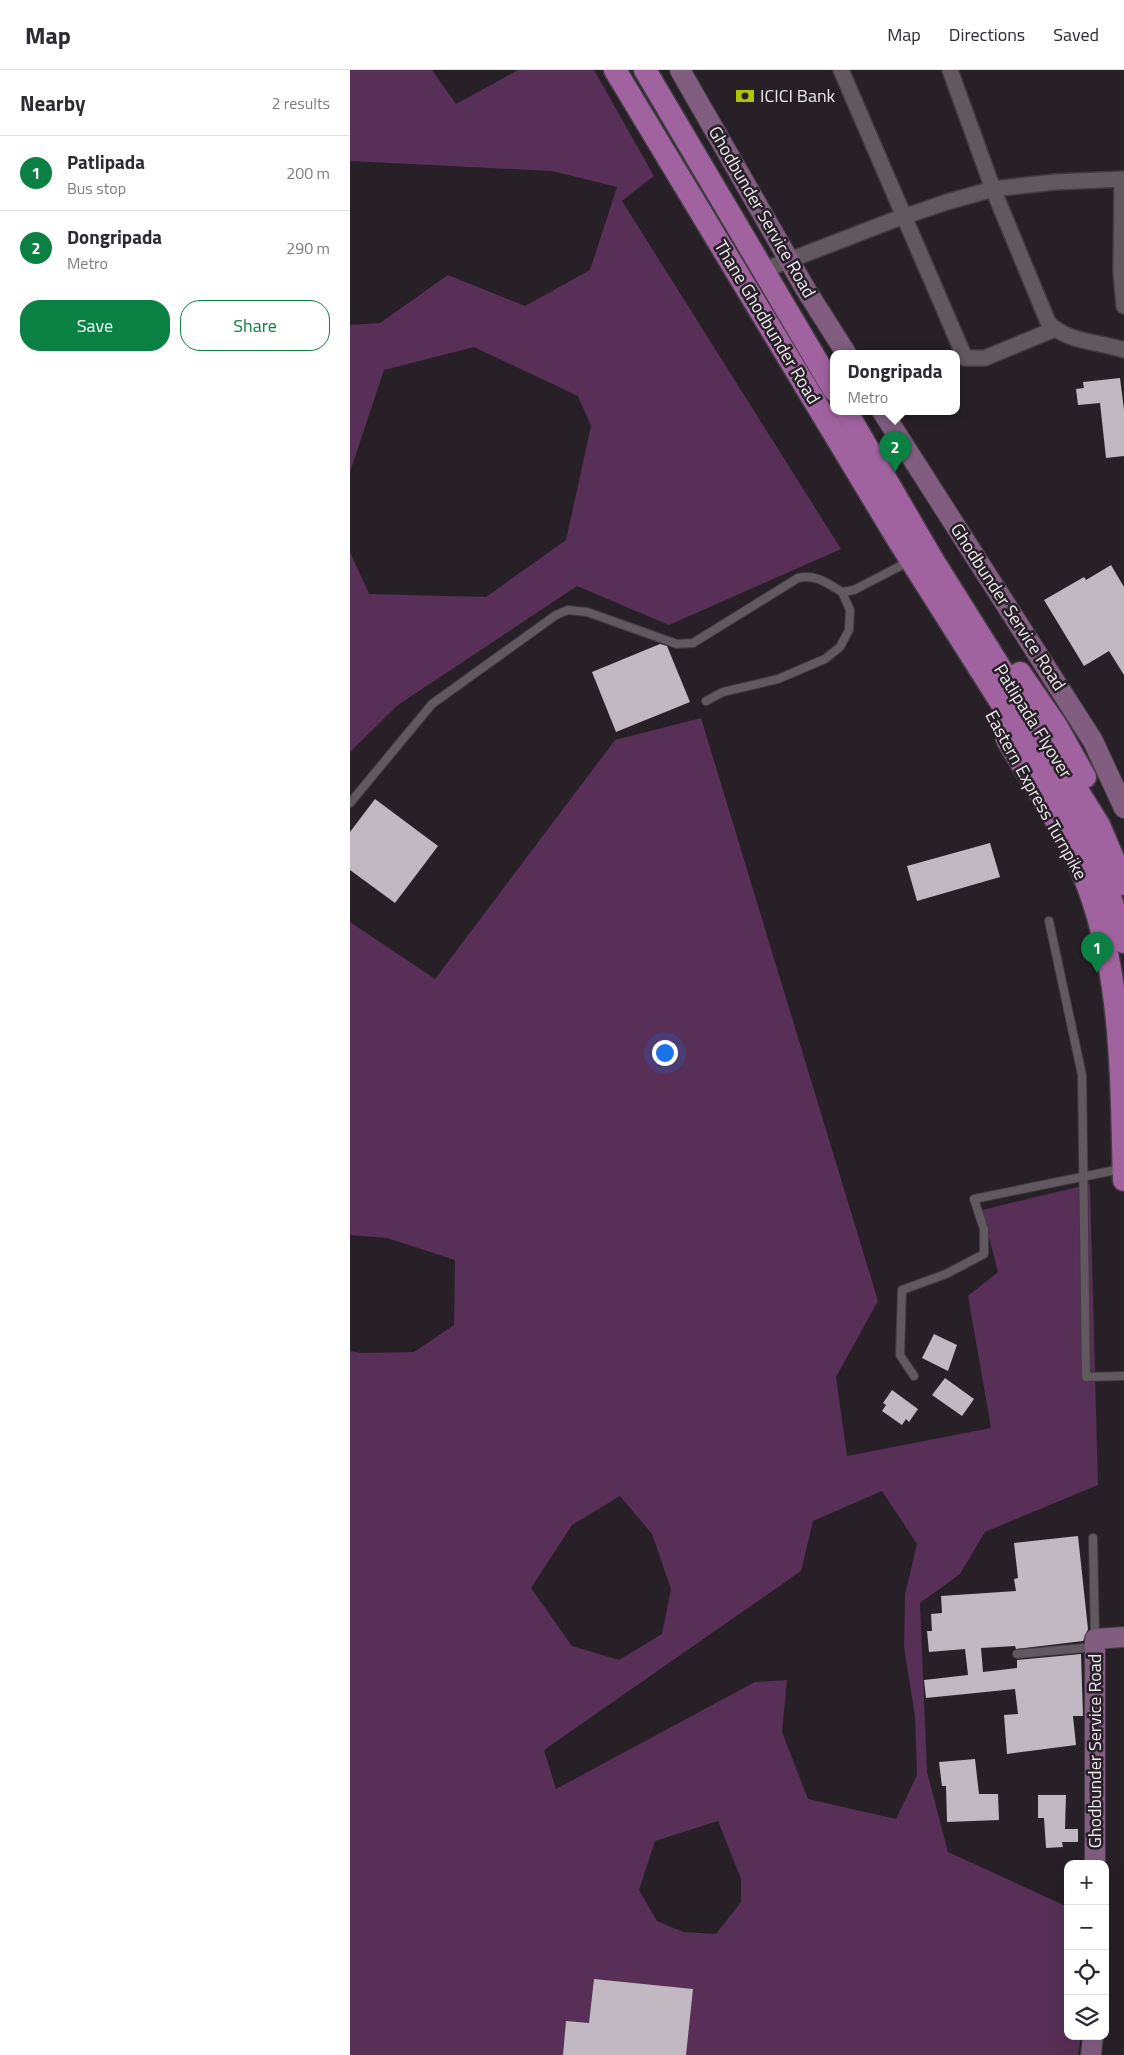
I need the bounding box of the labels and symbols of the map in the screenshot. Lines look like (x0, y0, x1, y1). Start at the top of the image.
place label: ICICI Bank (760, 82, 836, 109)
bank icon: ICICI Bank (734, 85, 756, 107)
street label: Ghodbunder Service Road (702, 121, 823, 303)
street label: Thane Ghodbunder Road (708, 235, 827, 409)
pin: 2 (879, 431, 911, 472)
street label: Ghodbunder Service Road (944, 518, 1073, 696)
street label: Patlipada Flyover (987, 658, 1079, 783)
street label: Eastern Express Turnpike (979, 705, 1094, 885)
pin: 1 (1081, 932, 1113, 973)
your location (652, 1040, 678, 1066)
street label: Ghodbunder Service Road (1081, 1654, 1108, 1848)

